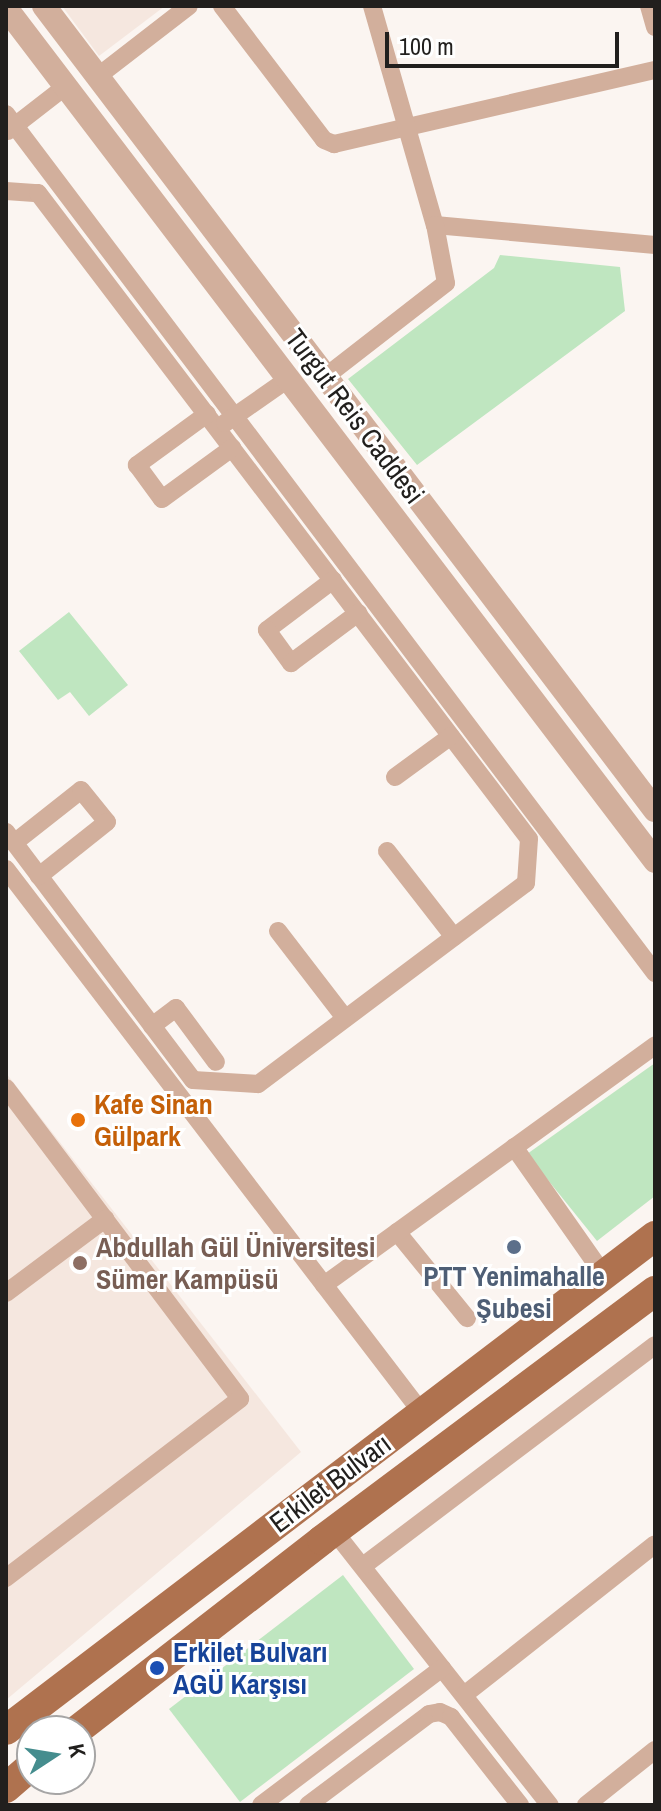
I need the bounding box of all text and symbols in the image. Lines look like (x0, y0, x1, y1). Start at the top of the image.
scale bar (389, 16, 623, 66)
text: 100 m (399, 30, 454, 62)
street label: Turgut Reis Caddesi (278, 322, 432, 510)
place label: Kafe Sinan Gülpark (94, 1087, 213, 1153)
marker: Kafe Sinan Gülpark (69, 1111, 87, 1129)
place label: Abdullah Gül Üniversitesi Sümer Kampüsü (96, 1230, 375, 1296)
marker: PTT Yenimahalle Şubesi (505, 1238, 523, 1256)
marker: Abdullah Gül Üniversitesi Sümer Kampüsü (71, 1254, 89, 1272)
place label: PTT Yenimahalle Şubesi (423, 1259, 605, 1325)
street label: Erkilet Bulvarı (263, 1427, 397, 1539)
place label: Erkilet Bulvarı AGÜ Karşısı (173, 1635, 327, 1701)
marker: Erkilet Bulvarı AGÜ Karşısı (148, 1659, 166, 1677)
north arrow (16, 1715, 96, 1795)
text: K (61, 1741, 94, 1760)

